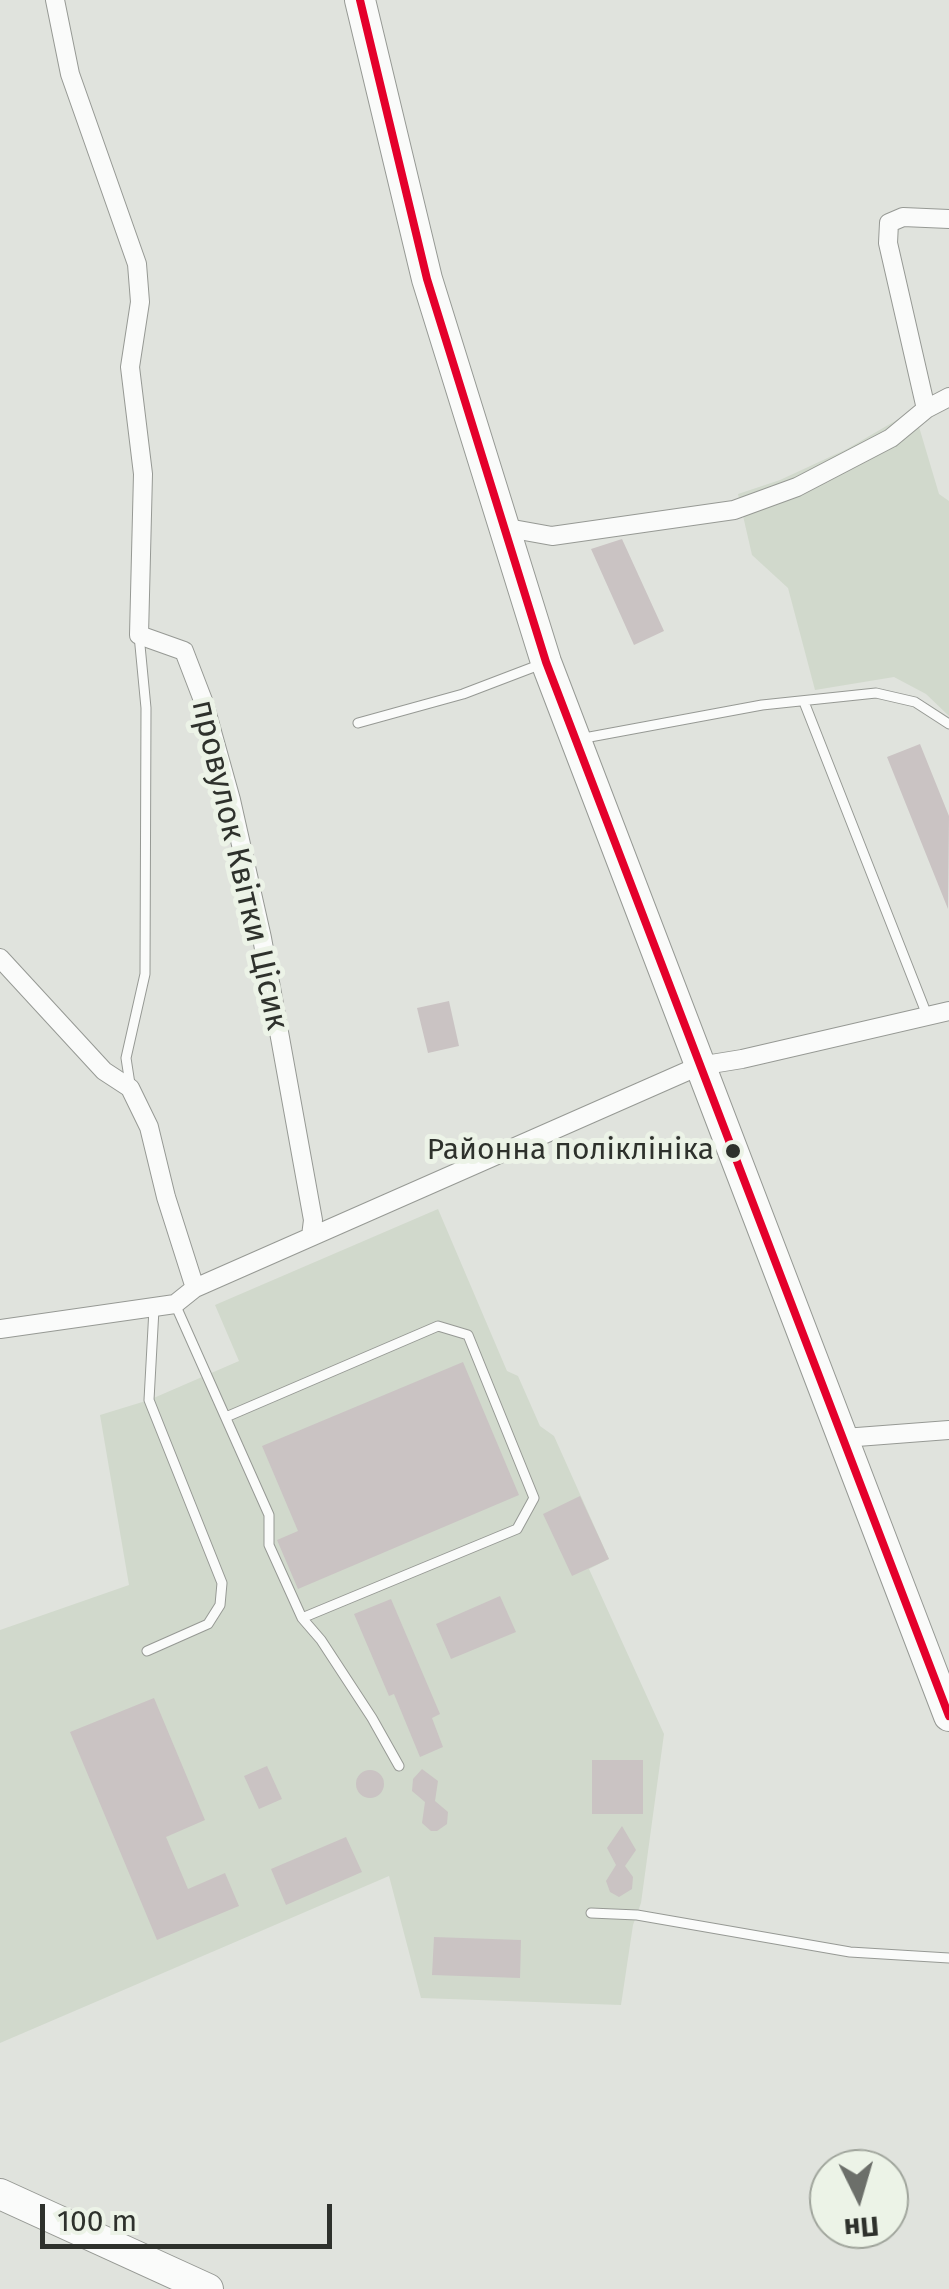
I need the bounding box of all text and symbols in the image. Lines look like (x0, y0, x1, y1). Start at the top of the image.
street label: провулок Квітки Цісик (182, 696, 296, 1034)
place label: Районна поліклініка (427, 1133, 714, 1169)
marker: Районна поліклініка (723, 1141, 743, 1161)
north arrow (809, 2149, 909, 2249)
scale bar (45, 2184, 338, 2246)
text: 100 m (57, 2203, 137, 2239)
text: Пн (843, 2209, 880, 2245)

